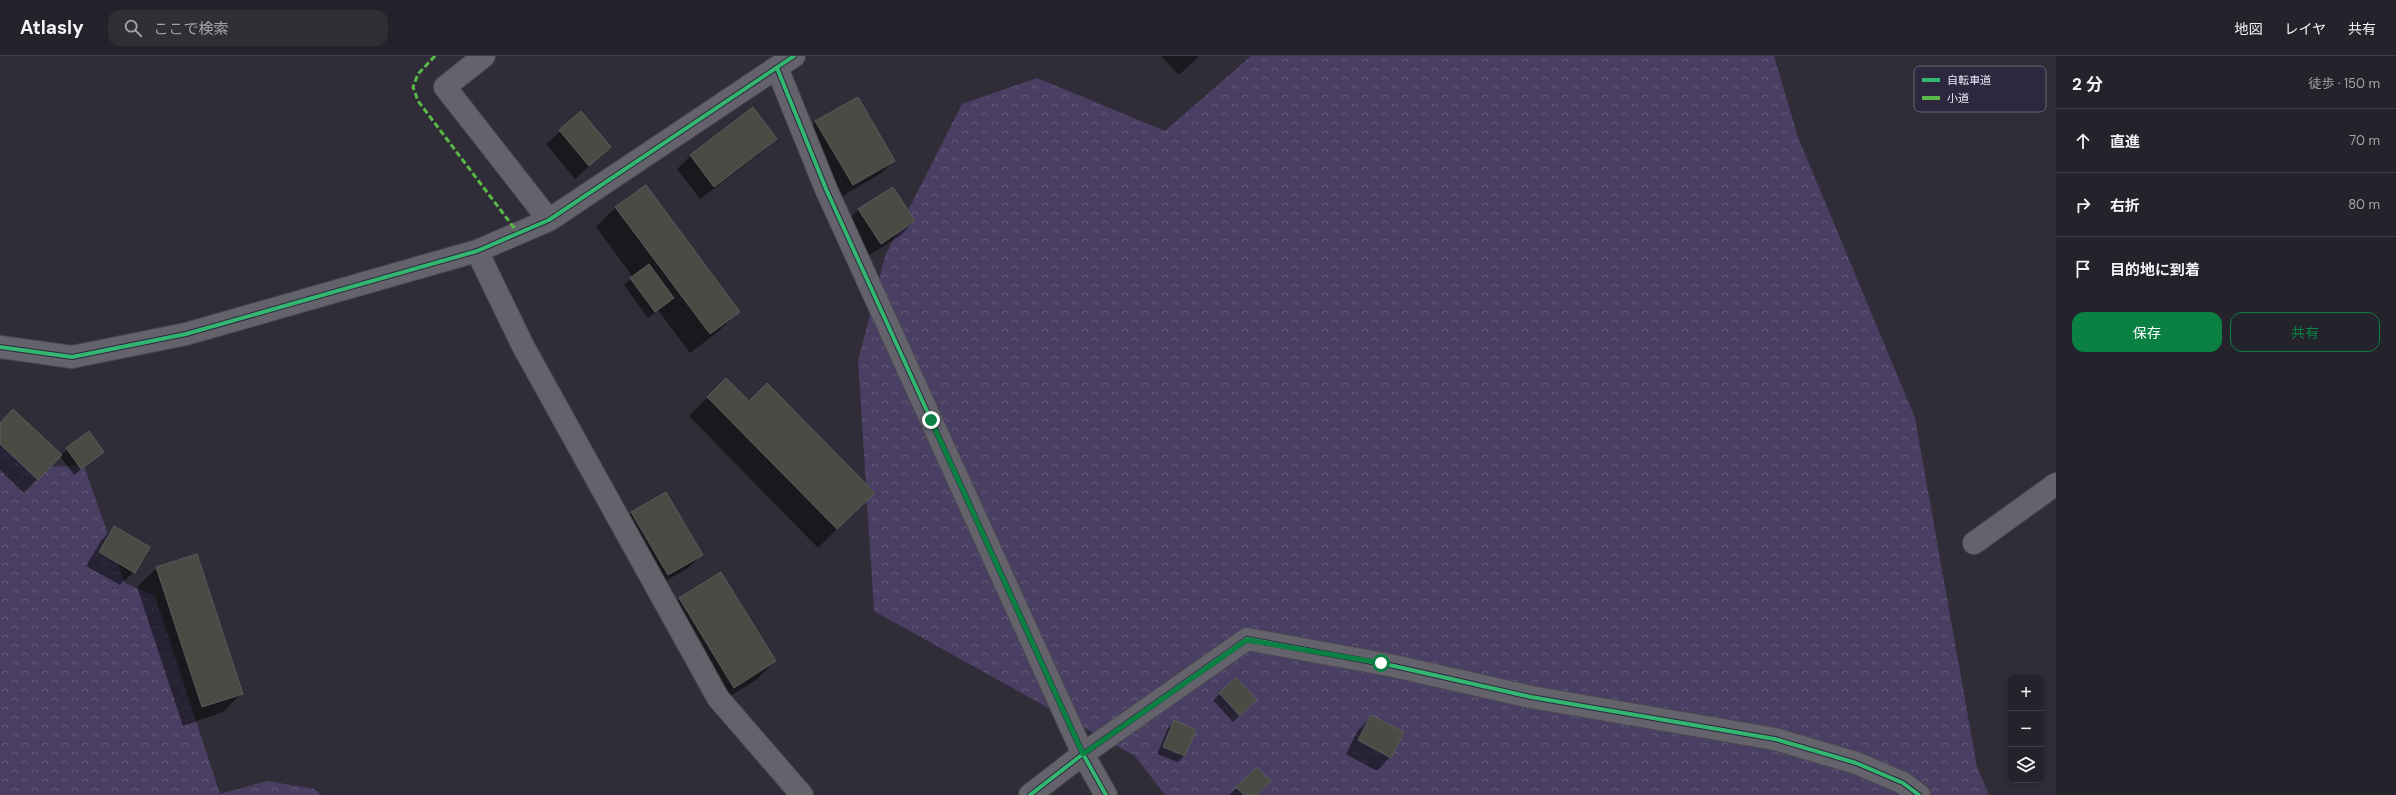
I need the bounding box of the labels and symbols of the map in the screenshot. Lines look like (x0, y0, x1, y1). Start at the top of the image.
legend (1914, 66, 2046, 112)
text: 自転車道 (1947, 73, 1991, 87)
text: 小道 (1947, 91, 1969, 105)
route end (922, 411, 940, 429)
route start (1372, 654, 1390, 672)

